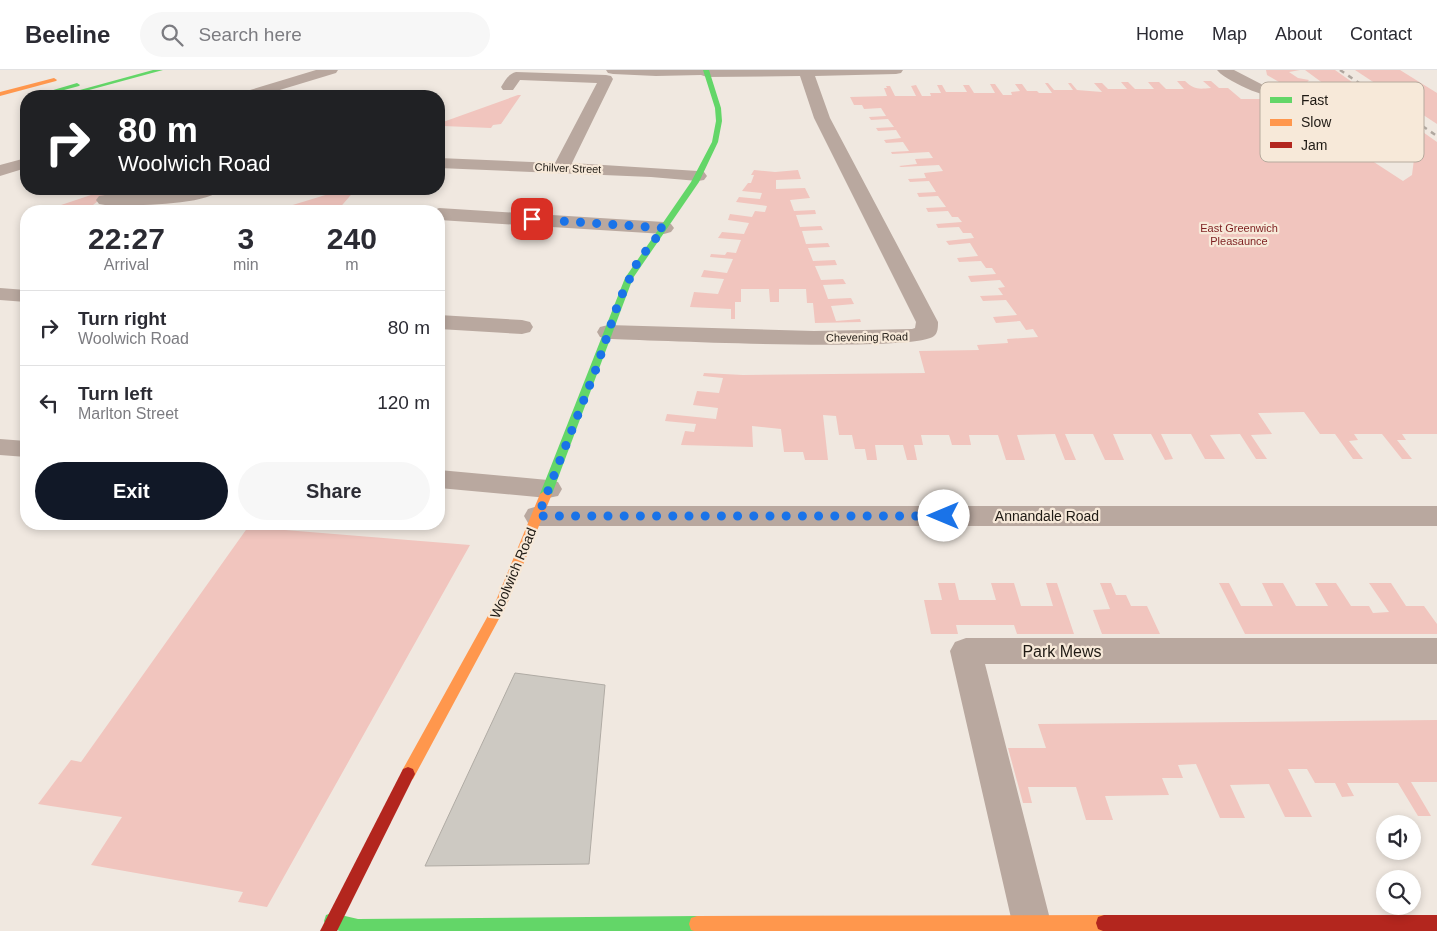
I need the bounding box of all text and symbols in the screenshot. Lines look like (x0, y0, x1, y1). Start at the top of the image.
search box (140, 12, 490, 57)
text: Beeline (25, 21, 110, 48)
icon: search (158, 21, 186, 49)
text: Search here (198, 24, 302, 45)
text: Home (1136, 24, 1184, 44)
text: Map (1212, 24, 1247, 44)
text: About (1275, 24, 1322, 44)
text: Contact (1350, 24, 1412, 44)
legend (1260, 82, 1424, 162)
text: Fast (1301, 92, 1328, 108)
icon: right (35, 110, 100, 175)
text: 80 m (118, 110, 198, 149)
text: Slow (1301, 114, 1332, 130)
text: Jam (1301, 137, 1327, 153)
text: Woolwich Road (118, 151, 270, 176)
street label: Chilver Street (534, 161, 602, 175)
pin (511, 198, 553, 240)
icon: arrive (518, 205, 546, 233)
text: 22:27 (88, 222, 165, 255)
text: 3 (237, 222, 254, 255)
text: 240 (327, 222, 377, 255)
park label: East Greenwich Pleasaunce (1200, 222, 1278, 247)
text: Arrival (104, 256, 149, 273)
text: min (233, 256, 259, 273)
text: m (345, 256, 358, 273)
text: Turn right (78, 308, 166, 329)
icon: right (35, 314, 63, 342)
text: 80 m (388, 317, 430, 338)
text: Woolwich Road (78, 330, 189, 347)
street label: Chevening Road (826, 330, 908, 344)
text: Turn left (78, 383, 153, 404)
icon: left (35, 389, 63, 417)
text: 120 m (377, 392, 430, 413)
text: Marlton Street (78, 405, 178, 422)
button: Exit (35, 462, 228, 520)
button: Share (238, 462, 430, 520)
position arrow (917, 489, 969, 541)
street label: Annandale Road (995, 508, 1099, 524)
street label: Woolwich Road (487, 525, 539, 621)
street label: Park Mews (1022, 643, 1102, 660)
map controls (1376, 815, 1421, 915)
button: sound (1376, 815, 1421, 860)
button: search (1376, 870, 1421, 915)

